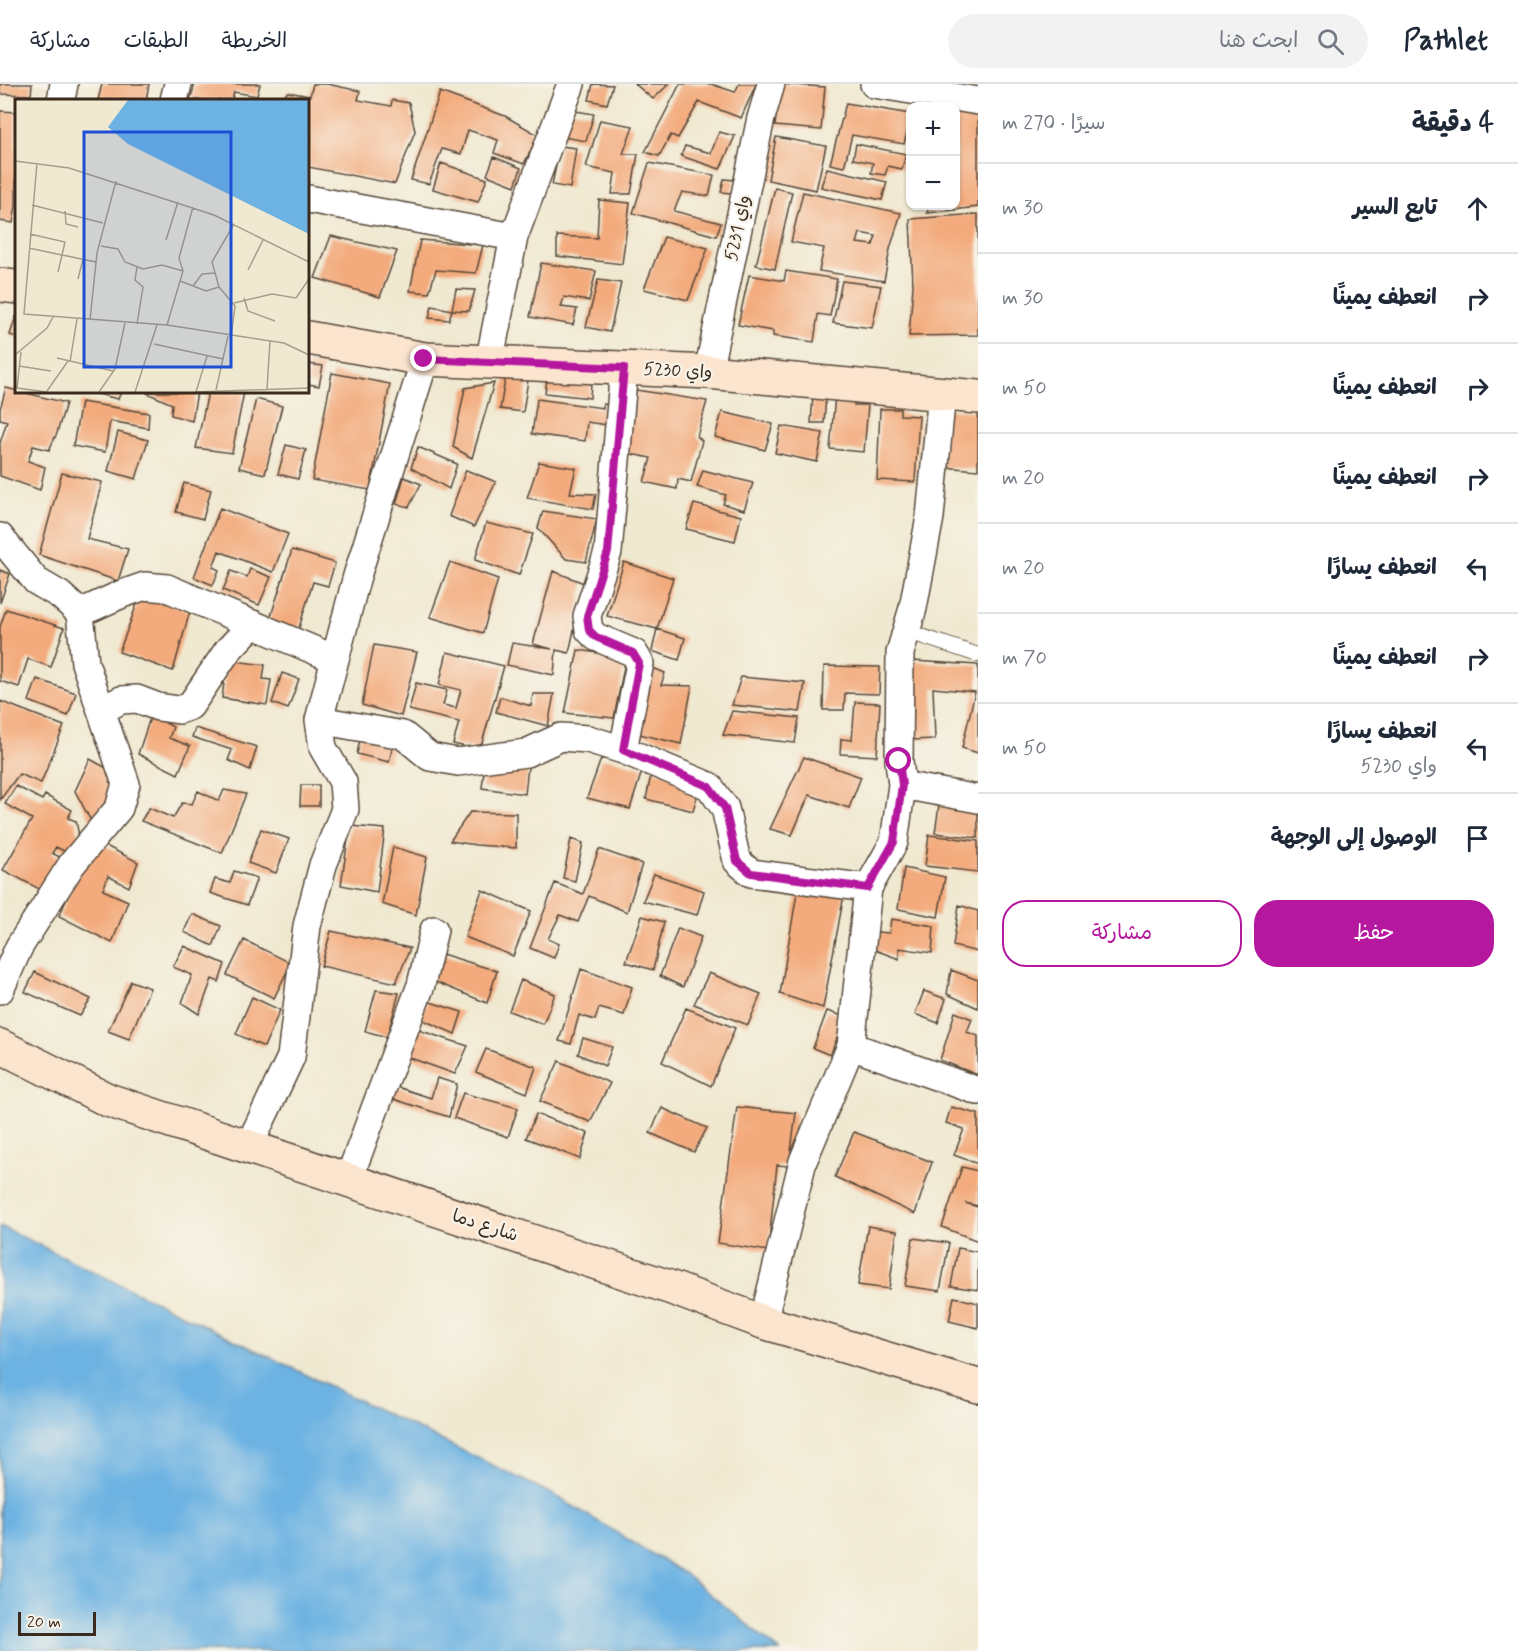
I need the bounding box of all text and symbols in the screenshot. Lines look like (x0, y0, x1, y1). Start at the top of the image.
search box (948, 14, 1368, 68)
text: Pathlet (1404, 23, 1488, 60)
icon: search (1314, 25, 1347, 58)
text: مشاركة (30, 27, 91, 55)
text: الطبقات (124, 27, 189, 55)
text: الخريطة (222, 27, 287, 55)
text: ابحث هنا (1219, 27, 1299, 55)
inset map (15, 99, 309, 393)
map controls (906, 102, 960, 210)
button: + (906, 102, 960, 156)
text: 4 دقيقة (1412, 107, 1494, 141)
text: سيرًا · 270 m (1002, 110, 1105, 137)
button: − (906, 156, 960, 210)
icon: ahead (1461, 192, 1494, 225)
street label: واي 5231 (719, 193, 757, 263)
text: تابع السير (1353, 194, 1437, 222)
text: 30 m (1002, 195, 1044, 222)
icon: right (1461, 282, 1494, 315)
text: انعطف يمينًا (1333, 284, 1437, 312)
text: 30 m (1002, 285, 1044, 312)
route end (410, 345, 436, 371)
street label: واي 5230 (643, 357, 713, 385)
icon: right (1461, 372, 1494, 405)
text: انعطف يمينًا (1333, 374, 1437, 402)
text: 50 m (1002, 375, 1047, 402)
icon: right (1461, 462, 1494, 495)
text: انعطف يمينًا (1333, 464, 1437, 492)
text: 20 m (1002, 465, 1045, 492)
icon: left (1461, 552, 1494, 585)
text: انعطف يسارًا (1327, 554, 1437, 582)
text: 20 m (1002, 555, 1045, 582)
icon: right (1461, 642, 1494, 675)
text: انعطف يمينًا (1333, 644, 1437, 672)
text: 70 m (1002, 645, 1047, 672)
text: انعطف يسارًا (1327, 718, 1437, 746)
icon: left (1461, 732, 1494, 765)
text: 50 m (1002, 735, 1047, 762)
route start (885, 747, 911, 773)
text: واي 5230 (1360, 753, 1437, 780)
icon: arrive (1461, 822, 1494, 855)
text: الوصول إلى الوجهة (1270, 824, 1437, 852)
button: مشاركة (1002, 900, 1242, 967)
button: حفظ (1254, 900, 1494, 967)
street label: شارع دما (449, 1204, 521, 1248)
scale bar (18, 1609, 96, 1636)
text: 20 m (27, 1612, 61, 1633)

